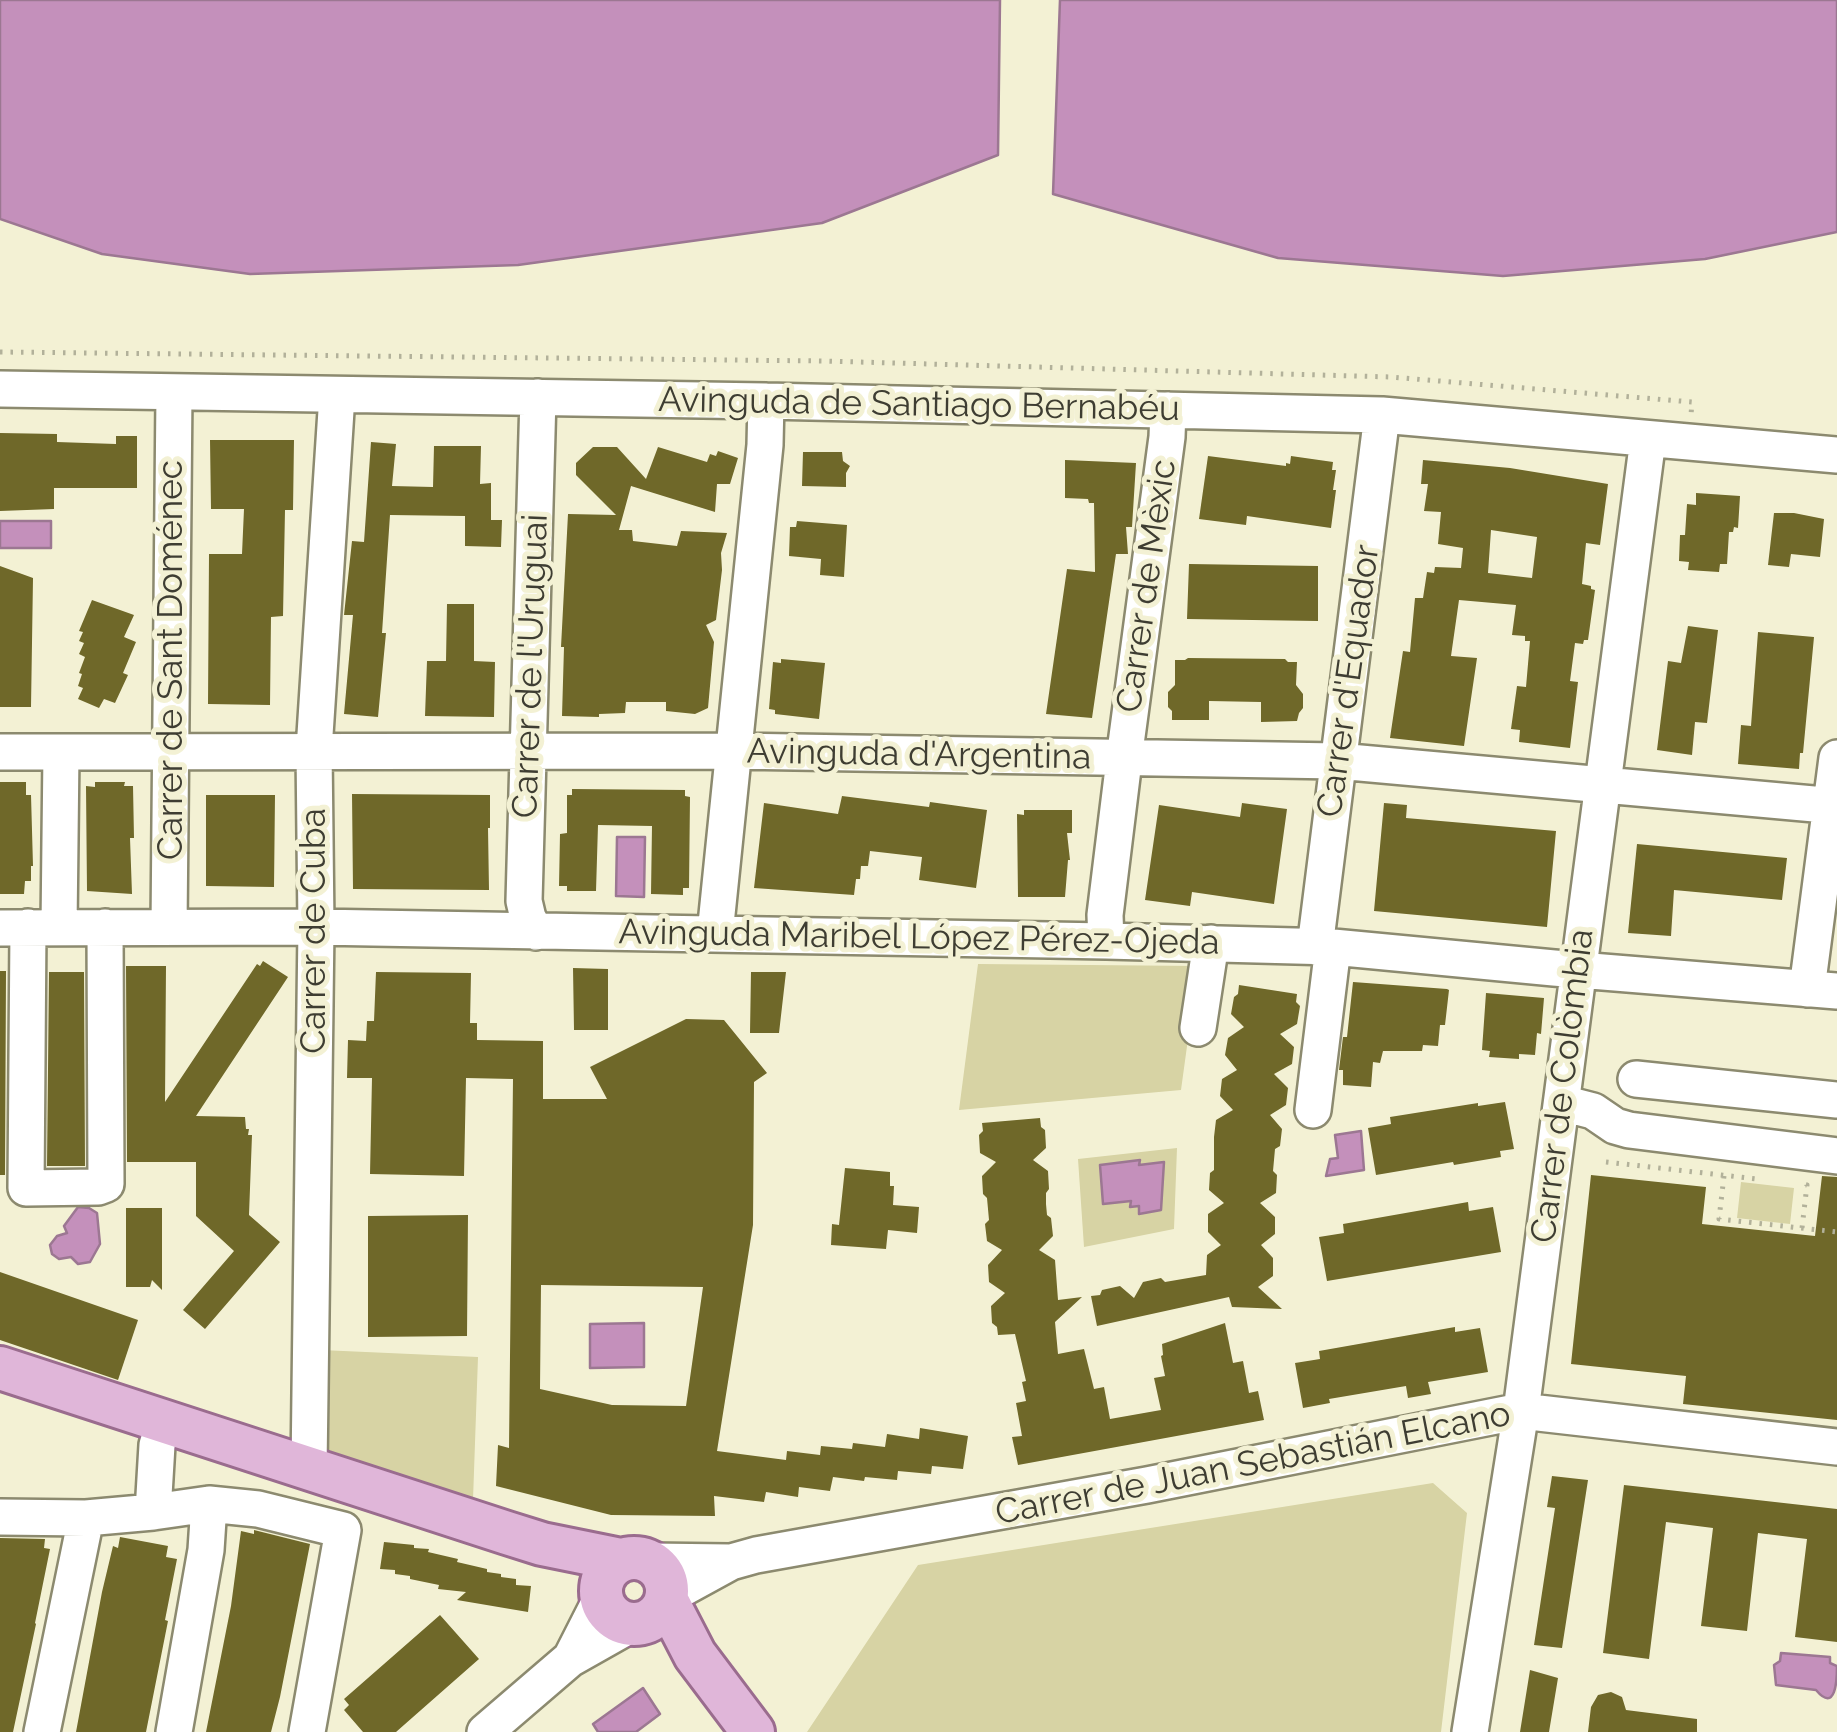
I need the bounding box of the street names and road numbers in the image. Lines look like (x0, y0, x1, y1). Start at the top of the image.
street label: Avinguda de Santiago Bernabéu (658, 379, 1180, 431)
street label: Carrer de Mèxic (1108, 457, 1186, 715)
street label: Carrer de Sant Doménec (150, 460, 192, 860)
street label: Carrer de l'Uruguai (505, 513, 557, 819)
street label: Carrer d'Equador (1309, 542, 1389, 820)
street label: Avinguda d'Argentina (746, 731, 1092, 779)
street label: Carrer de Cuba (293, 808, 335, 1054)
street label: Avinguda Maribel López Pérez-Ojeda (618, 912, 1220, 964)
street label: Carrer de Colòmbia (1523, 927, 1603, 1245)
street label: Carrer de Juan Sebastián Elcano (992, 1393, 1514, 1535)

